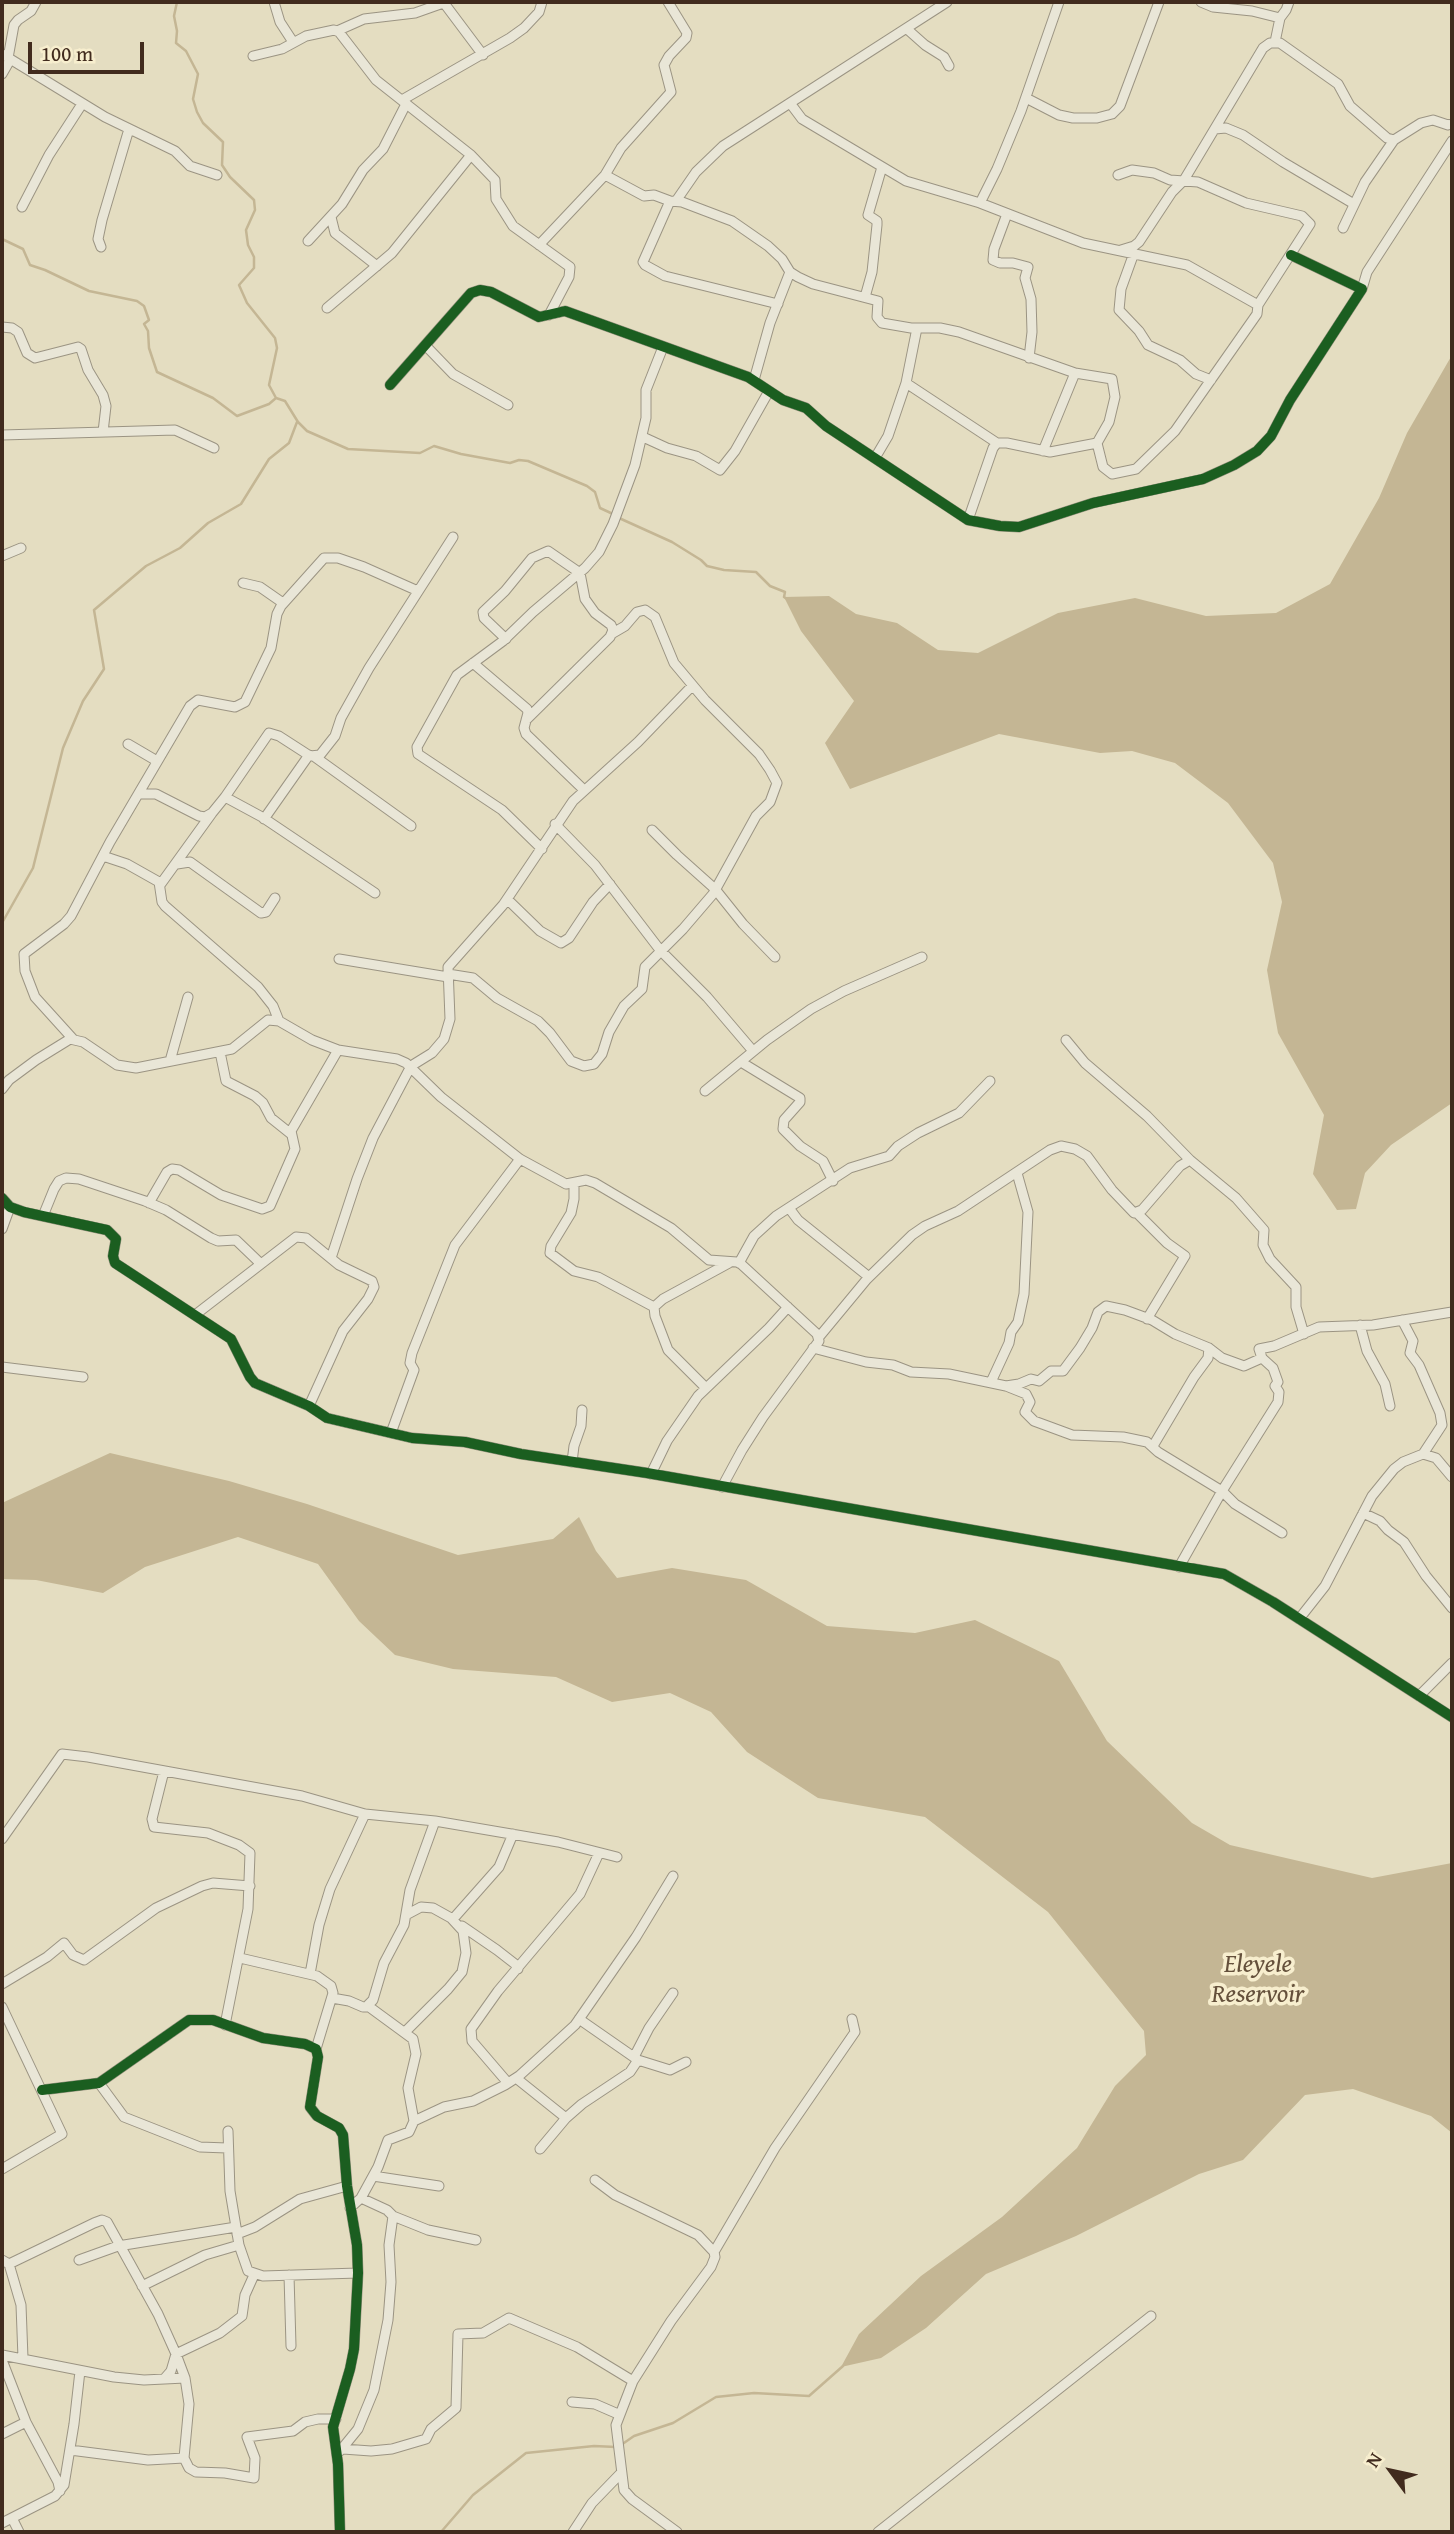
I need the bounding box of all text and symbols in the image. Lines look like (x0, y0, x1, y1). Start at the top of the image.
scale bar (32, 28, 147, 72)
text: 100 m (41, 38, 93, 69)
water label: Eleyele Reservoir (1211, 1949, 1305, 2010)
north arrow (1356, 2436, 1426, 2506)
text: N (1358, 2447, 1389, 2473)

